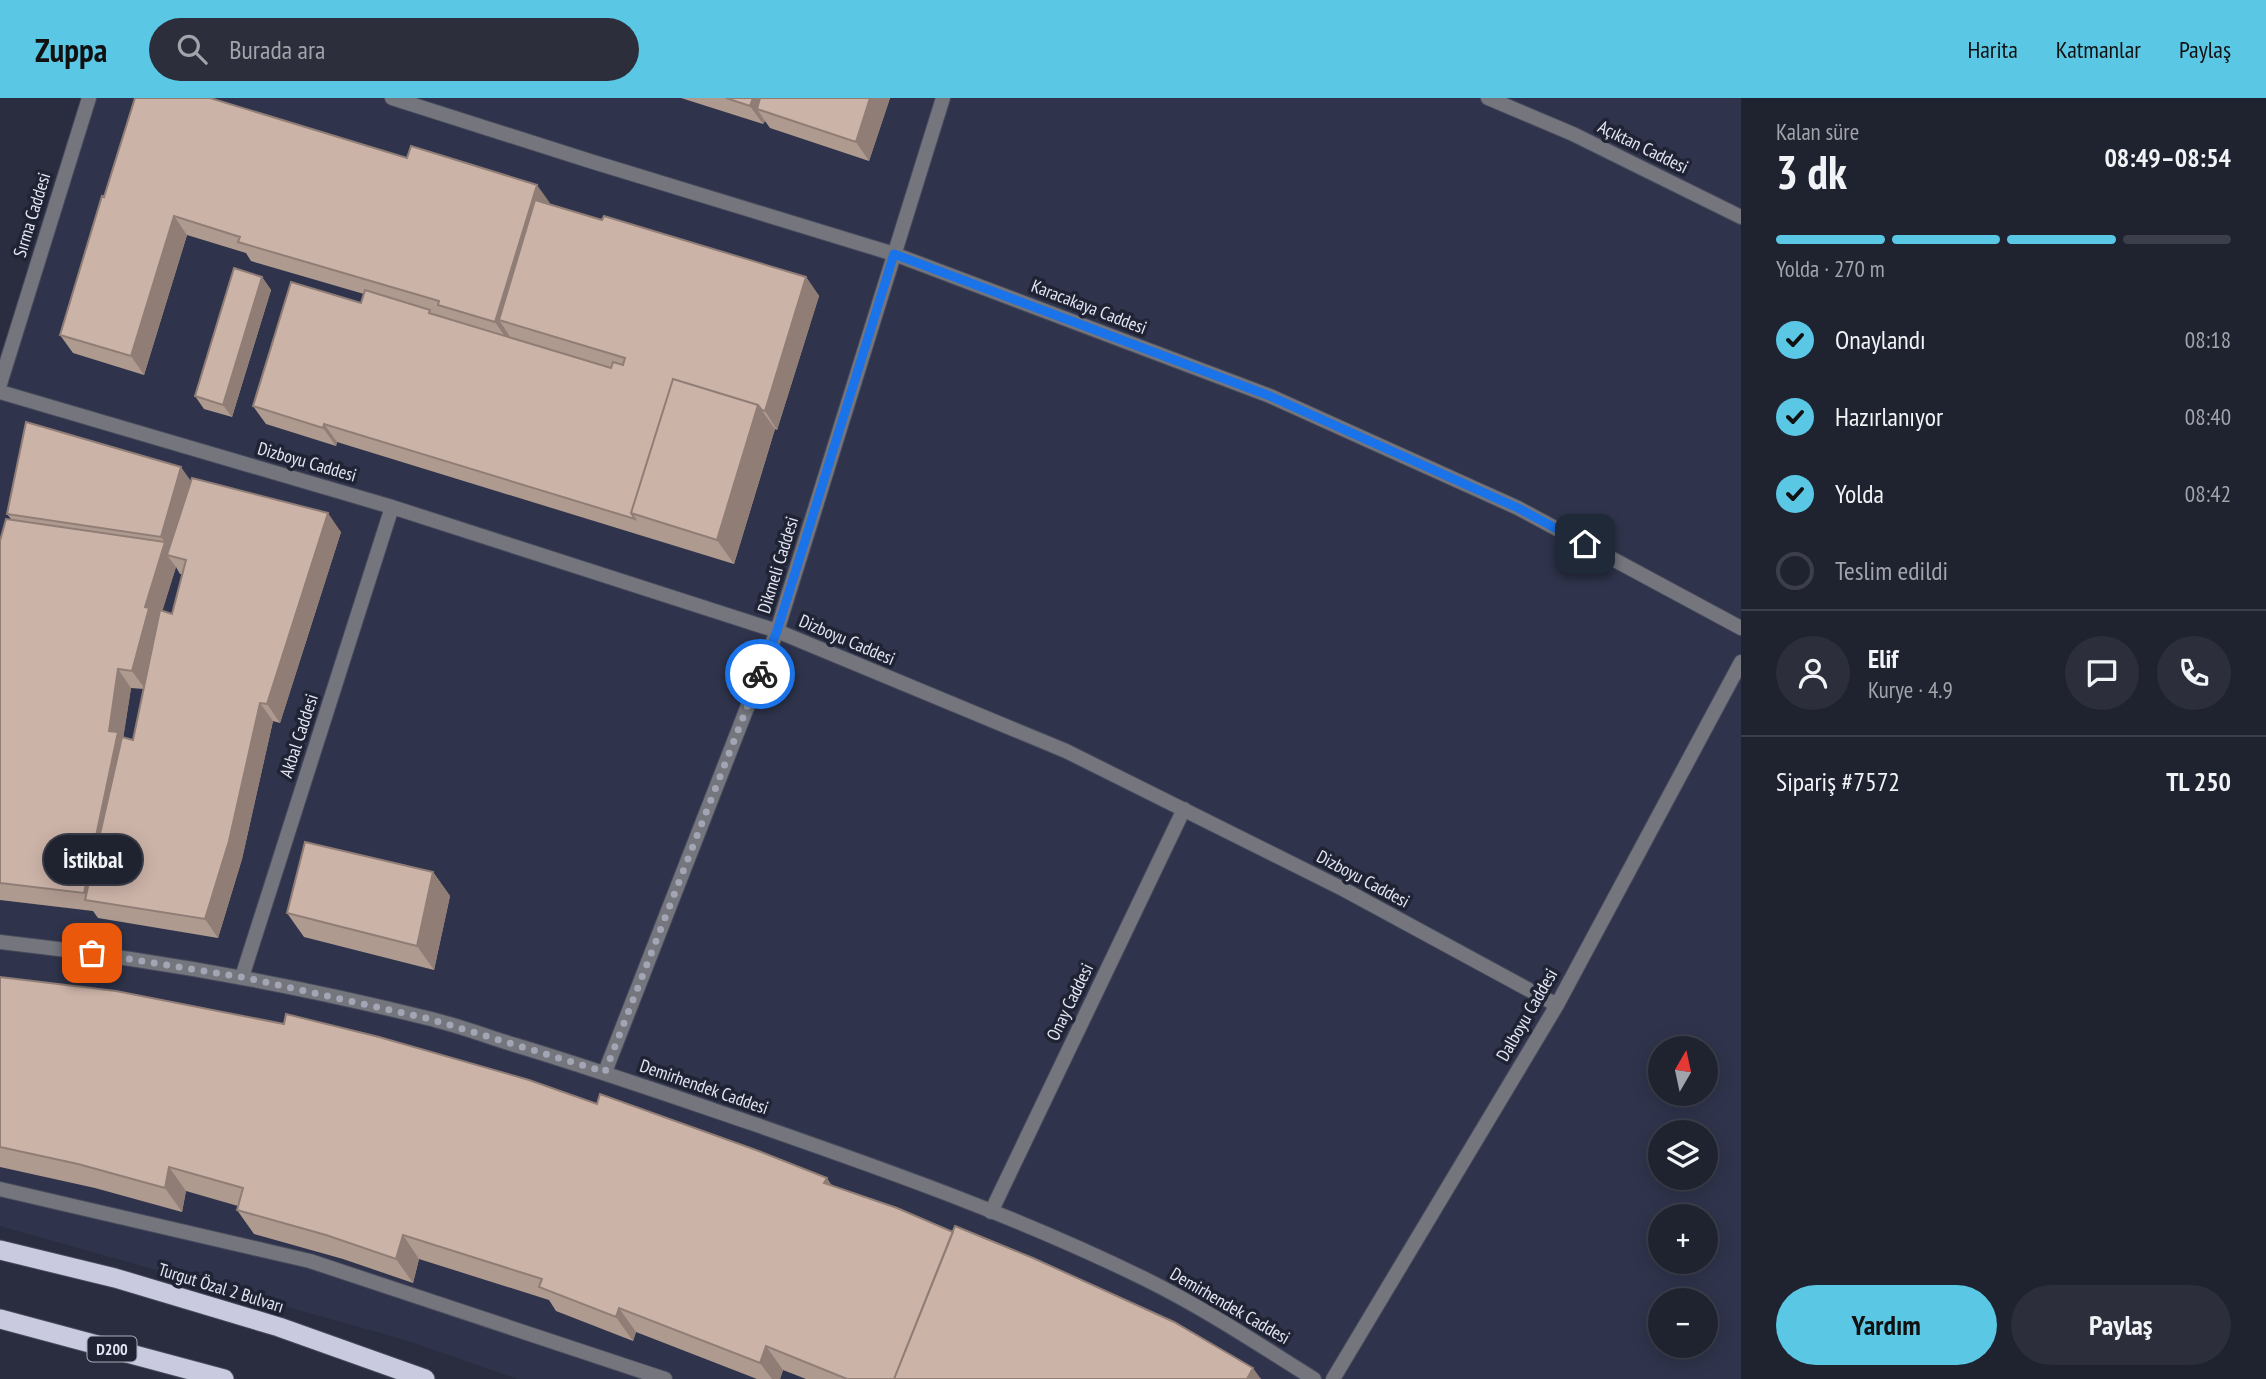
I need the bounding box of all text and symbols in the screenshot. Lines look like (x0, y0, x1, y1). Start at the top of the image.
search box (149, 18, 639, 81)
text: Zuppa (35, 28, 107, 71)
icon: search (173, 30, 211, 68)
text: Burada ara (229, 33, 326, 66)
text: Harita (1967, 34, 2018, 65)
text: Katmanlar (2056, 34, 2141, 65)
text: Paylaş (2179, 34, 2231, 65)
street label: Açıktan Caddesi (1594, 115, 1692, 178)
text: Kalan süre (1776, 117, 1859, 146)
text: 08:49–08:54 (2104, 141, 2231, 174)
text: 3 dk (1776, 142, 1847, 202)
street label: Sırma Caddesi (8, 170, 55, 260)
text: Yolda · 270 m (1776, 254, 1885, 283)
street label: Karacakaya Caddesi (1028, 274, 1150, 339)
icon: check (1776, 321, 1814, 359)
text: Onaylandı (1835, 323, 1926, 356)
text: 08:18 (2185, 325, 2231, 354)
icon: check (1776, 398, 1814, 436)
text: Hazırlanıyor (1835, 400, 1943, 433)
text: 08:40 (2185, 402, 2231, 431)
street label: Dizboyu Caddesi (255, 436, 359, 487)
icon: check (1776, 475, 1814, 513)
text: Yolda (1835, 477, 1884, 510)
text: 08:42 (2185, 479, 2231, 508)
street label: Dikmeli Caddesi (752, 514, 803, 616)
pin (1555, 514, 1615, 574)
icon: home (1566, 525, 1604, 563)
text: Teslim edildi (1835, 554, 1948, 587)
street label: Dizboyu Caddesi (796, 609, 899, 670)
button: person (1776, 636, 1850, 710)
button: chat (2065, 636, 2139, 710)
button: phone (2157, 636, 2231, 710)
courier (725, 639, 795, 709)
text: Elif (1868, 642, 1898, 675)
icon: bike (741, 655, 779, 693)
text: Kurye · 4.9 (1868, 675, 1953, 704)
street label: Akbal Caddesi (274, 691, 323, 781)
text: Sipariş #7572 (1776, 765, 1900, 798)
text: TL 250 (2166, 765, 2231, 798)
callout: İstikbal (43, 834, 141, 883)
street label: Dizboyu Caddesi (1313, 844, 1414, 913)
text: İstikbal (63, 845, 123, 874)
pin (62, 923, 122, 983)
icon: bag (73, 934, 111, 972)
street label: Onay Caddesi (1041, 959, 1098, 1044)
street label: Dalboyu Caddesi (1491, 964, 1562, 1065)
north arrow (1648, 1036, 1718, 1106)
map controls (1648, 1036, 1718, 1358)
street label: Demirhendek Caddesi (637, 1054, 772, 1119)
button: layers (1648, 1120, 1718, 1190)
button: + (1648, 1204, 1718, 1274)
street label: Turgut Özal 2 Bulvarı (155, 1257, 287, 1318)
street label: Demirhendek Caddesi (1166, 1262, 1294, 1349)
button: Yardım (1776, 1285, 1997, 1365)
button: Paylaş (2011, 1285, 2231, 1365)
button: − (1648, 1288, 1718, 1358)
road number: D200 (88, 1336, 136, 1362)

